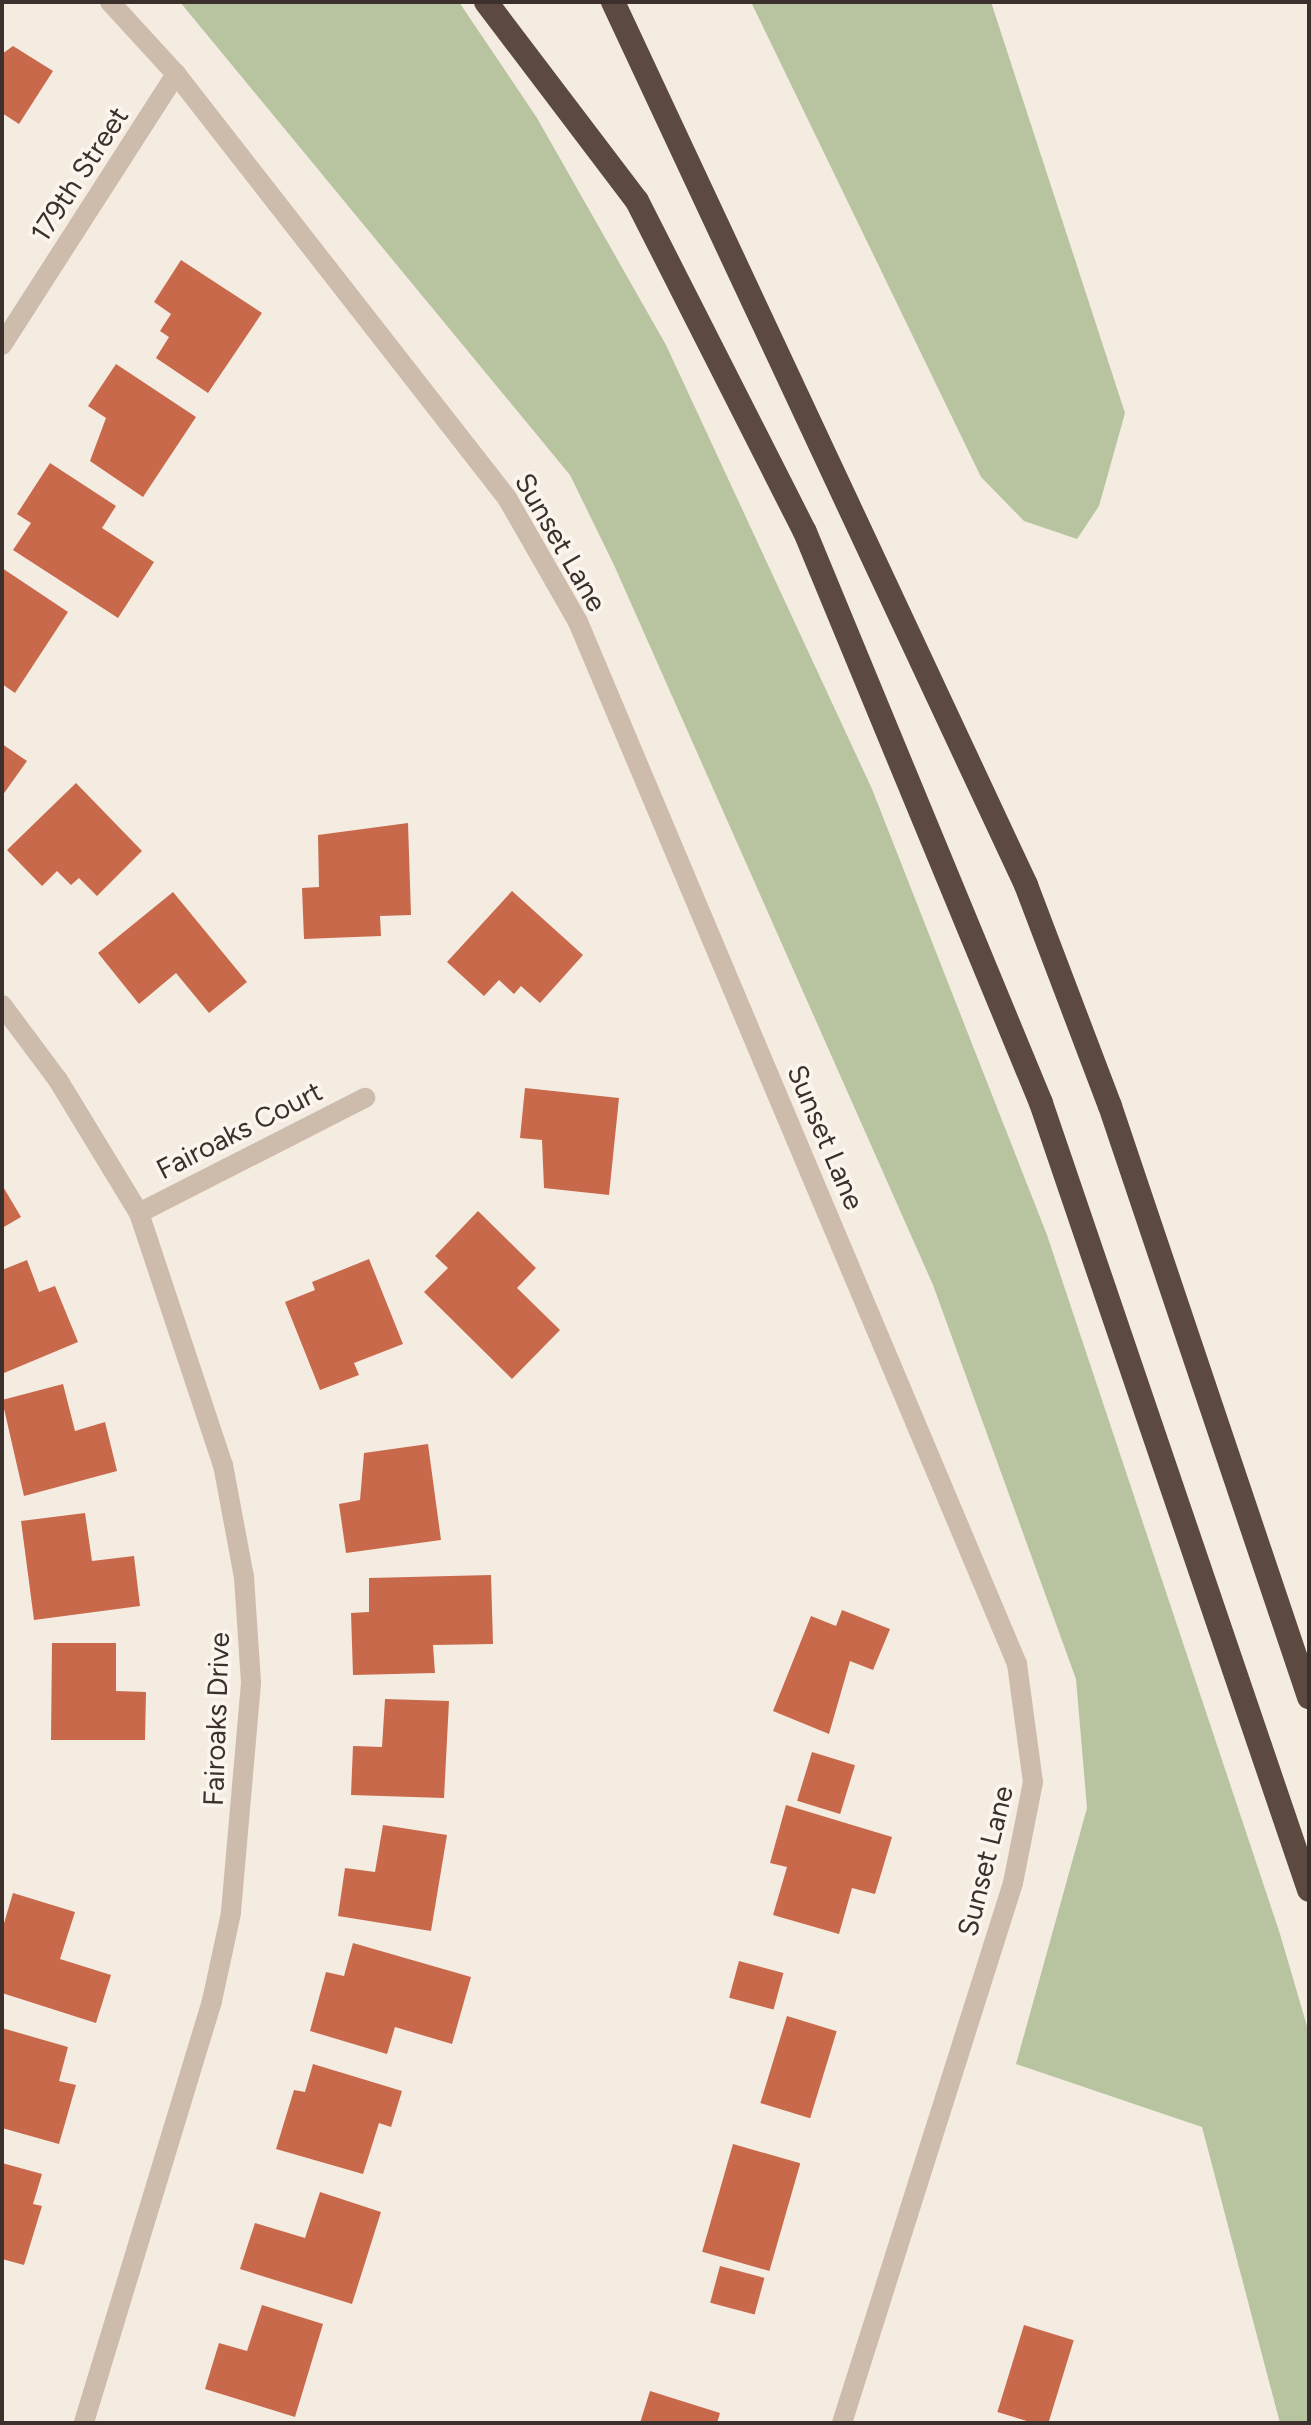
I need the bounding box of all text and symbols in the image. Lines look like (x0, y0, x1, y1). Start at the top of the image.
street label: 179th Street (23, 100, 135, 248)
street label: Sunset Lane (508, 467, 614, 617)
street label: Sunset Lane (780, 1060, 872, 1214)
street label: Fairoaks Court (151, 1074, 327, 1186)
street label: Fairoaks Drive (196, 1631, 236, 1807)
street label: Sunset Lane (950, 1782, 1020, 1940)

